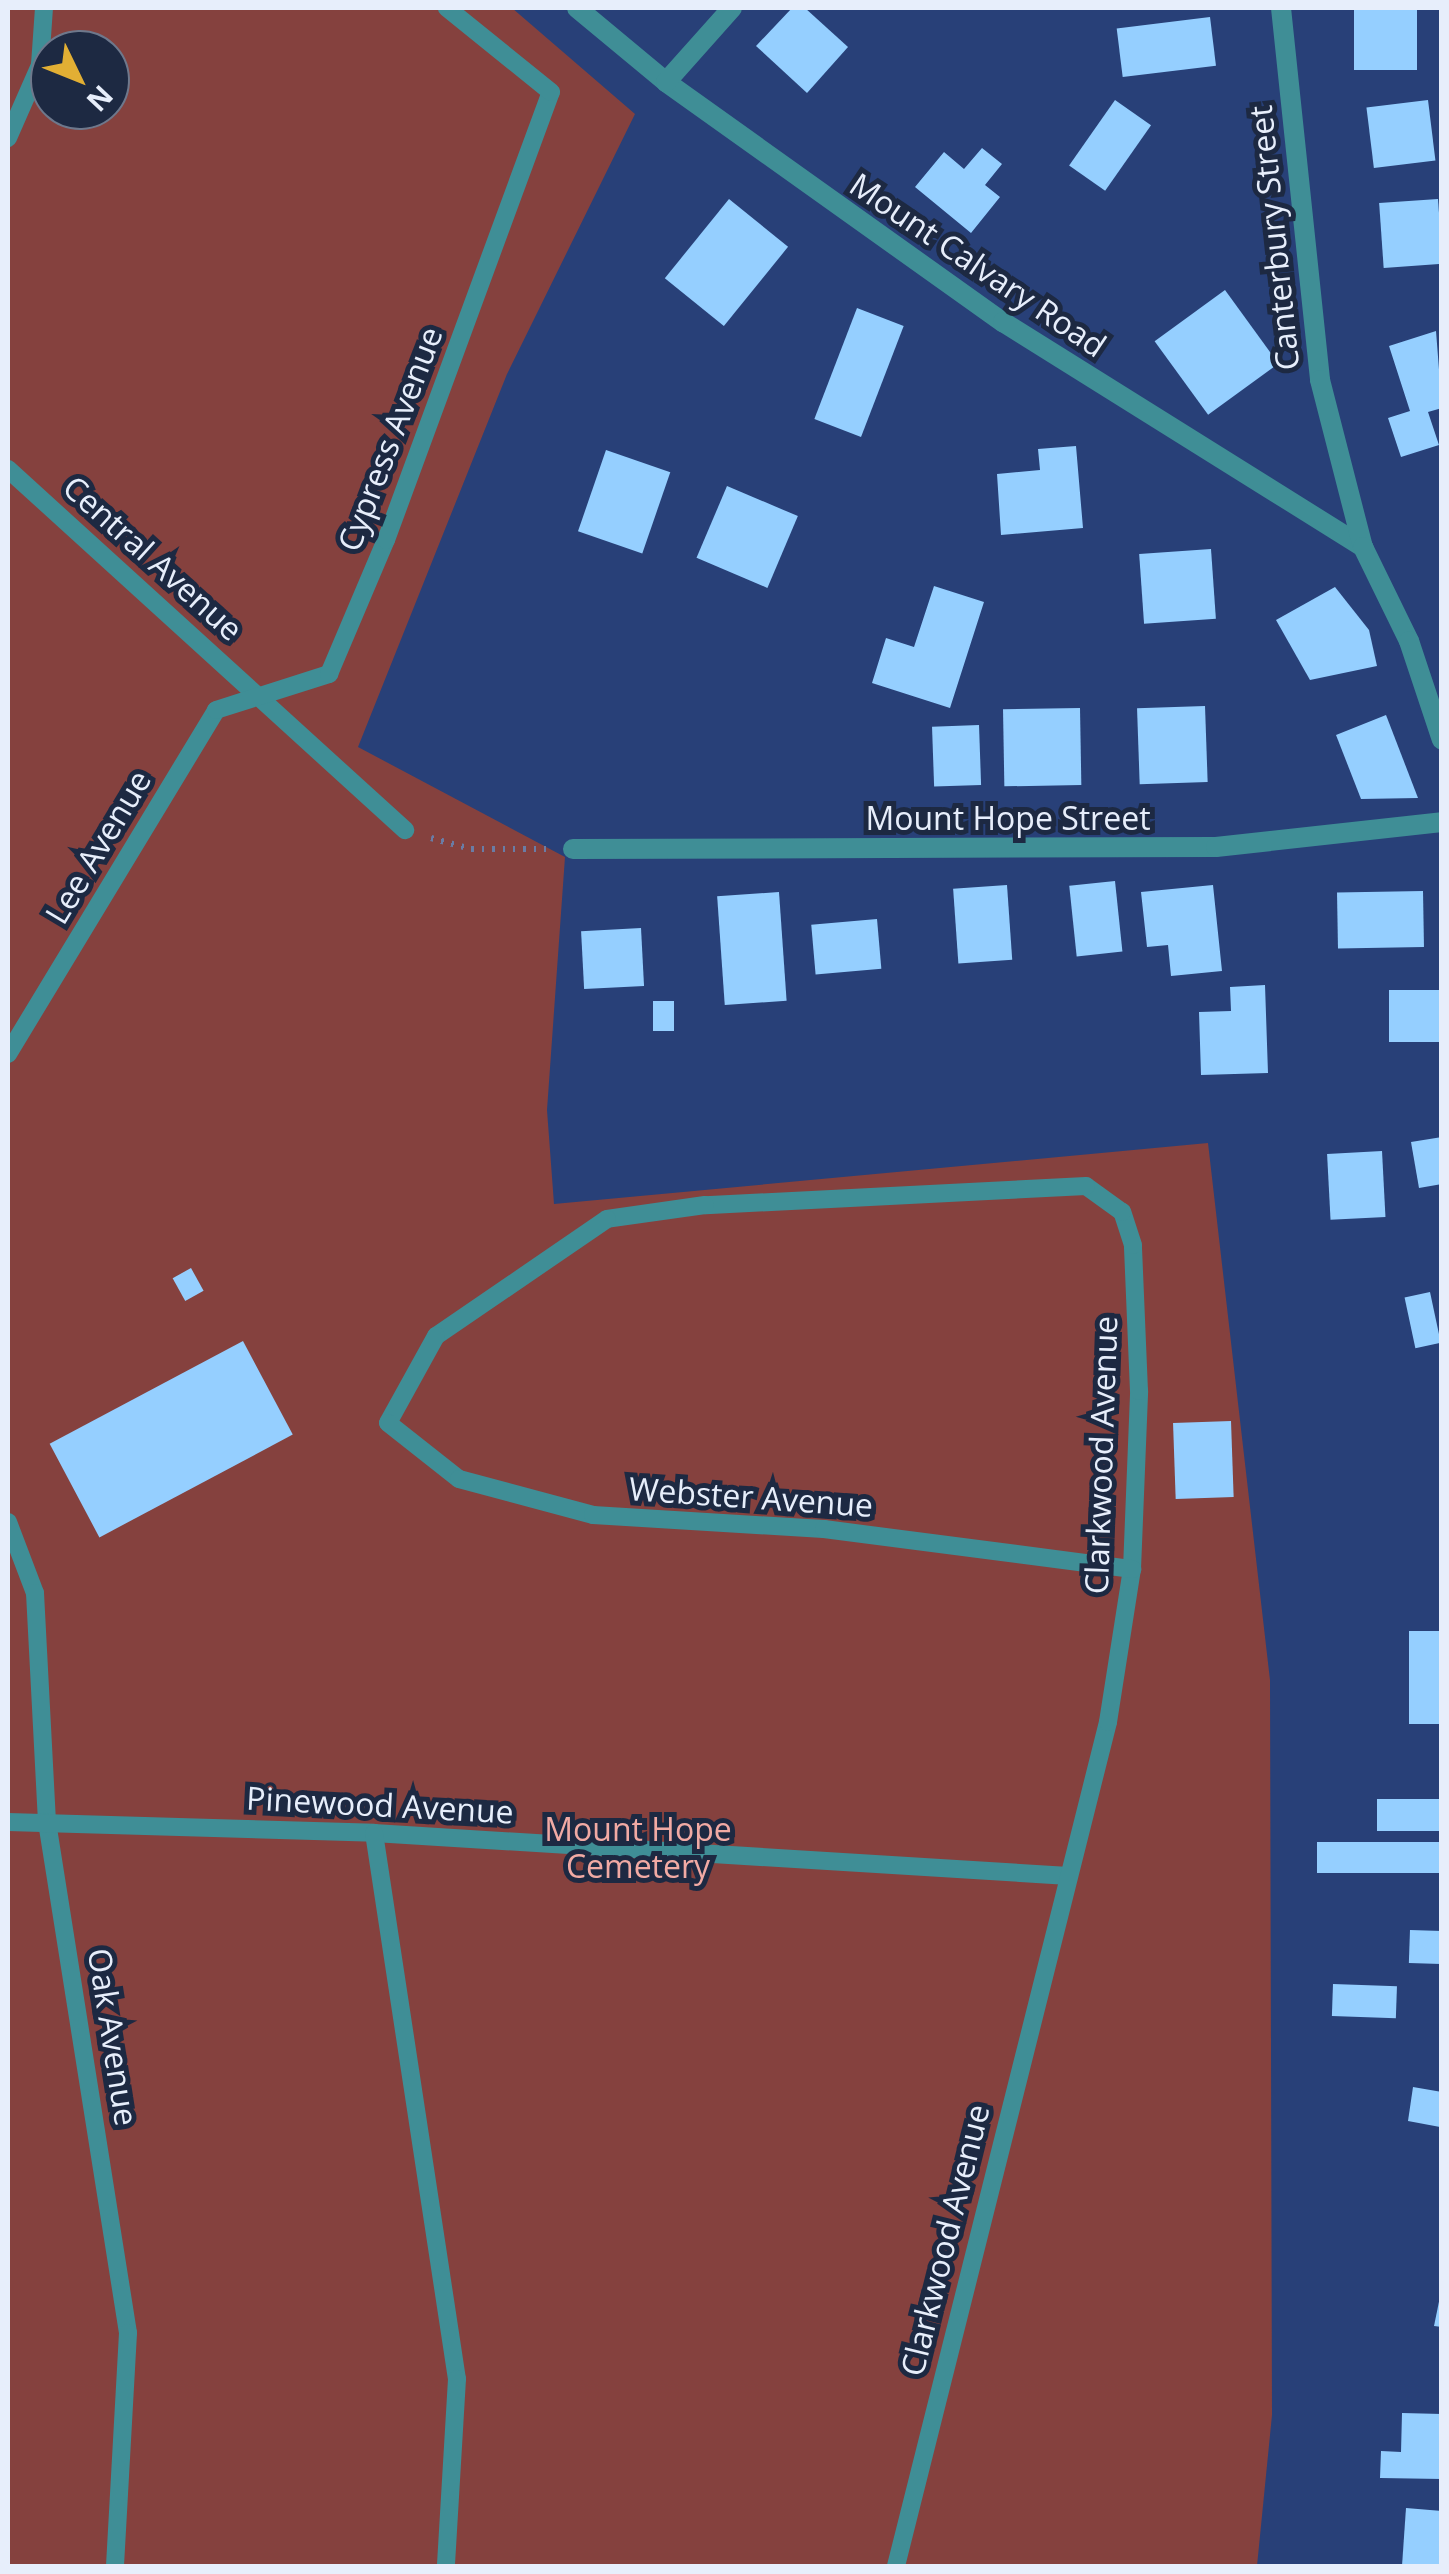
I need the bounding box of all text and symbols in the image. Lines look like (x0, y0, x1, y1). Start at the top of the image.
north arrow (30, 30, 130, 130)
text: N (79, 78, 122, 120)
street label: Canterbury Street (1241, 104, 1307, 372)
street label: Mount Calvary Road (843, 165, 1113, 365)
street label: Cypress Avenue (330, 321, 450, 557)
street label: Central Avenue (56, 468, 250, 648)
street label: Lee Avenue (37, 763, 159, 931)
street label: Mount Hope Street (865, 799, 1151, 837)
street label: Clarkwood Avenue (1077, 1315, 1125, 1595)
street label: Webster Avenue (628, 1469, 874, 1525)
street label: Pinewood Avenue (245, 1779, 515, 1831)
park label: Mount Hope Cemetery (544, 1811, 732, 1886)
street label: Oak Avenue (80, 1945, 146, 2129)
street label: Clarkwood Avenue (893, 2100, 997, 2380)

